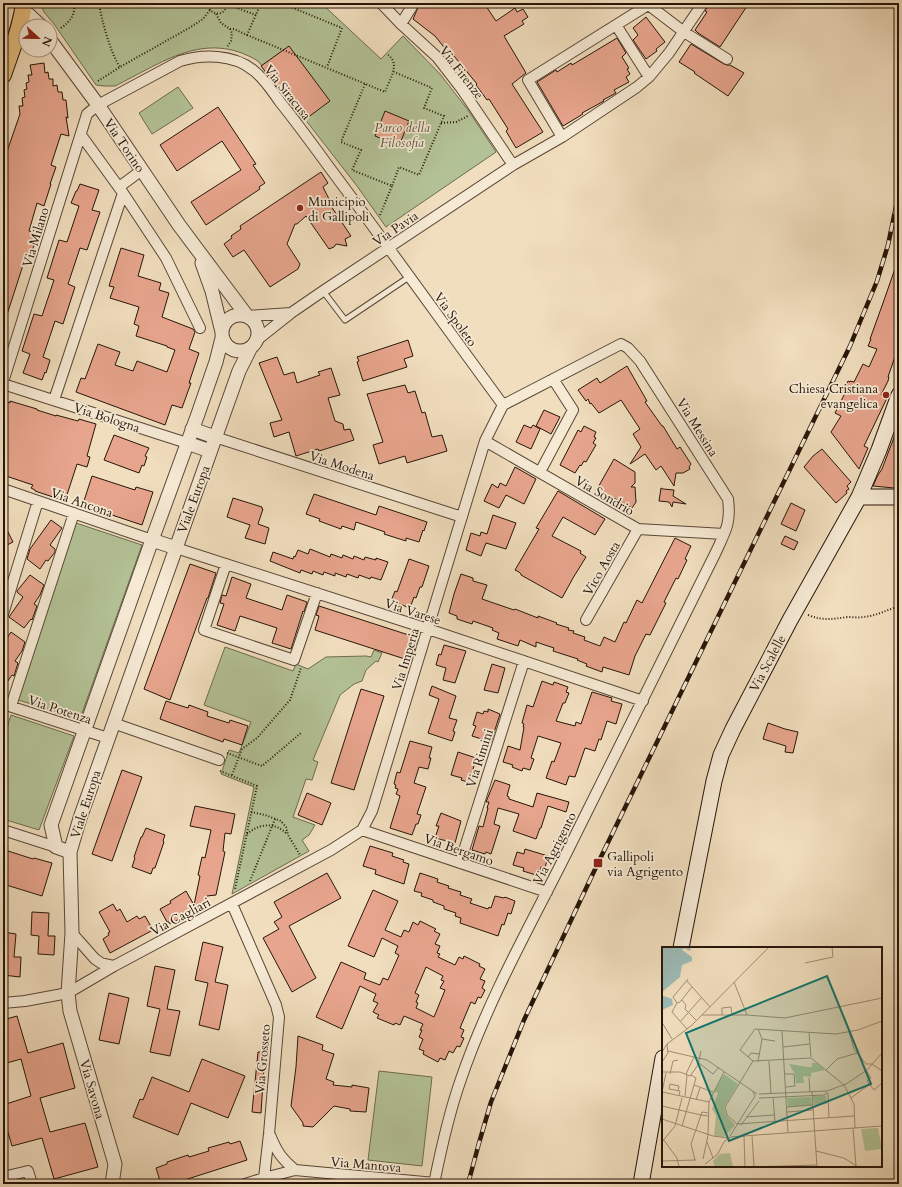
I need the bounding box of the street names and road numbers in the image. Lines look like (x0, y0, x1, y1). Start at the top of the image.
street label: Via Firenze (435, 42, 488, 103)
street label: Via Siracusa (259, 61, 315, 124)
street label: Via Torino (99, 115, 149, 176)
street label: Via Milano (18, 205, 54, 269)
street label: Via Pavia (369, 207, 422, 251)
street label: Via Spoleto (429, 289, 481, 350)
street label: Via Messina (672, 395, 722, 461)
street label: Via Bologna (71, 399, 143, 437)
street label: Via Modena (307, 447, 377, 485)
street label: Viale Europa (173, 463, 215, 536)
street label: Via Sondrio (572, 472, 637, 520)
street label: Via Ancona (48, 484, 116, 522)
street label: Vico Aosta (579, 538, 625, 599)
street label: Via Varese (382, 594, 443, 630)
street label: Via Imperia (388, 625, 424, 693)
street label: Via Scalelle (745, 632, 790, 695)
street label: Via Potenza (26, 691, 94, 729)
street label: Via Rimini (462, 726, 498, 790)
street label: Viale Europa (66, 767, 106, 841)
street label: Via Agrigento (529, 809, 581, 888)
street label: Via Bergamo (421, 830, 496, 870)
street label: Via Cagliari (147, 893, 214, 940)
street label: Via Grosseto (251, 1023, 275, 1095)
street label: Via Savona (75, 1057, 109, 1121)
street label: Via Mantova (330, 1153, 402, 1177)

